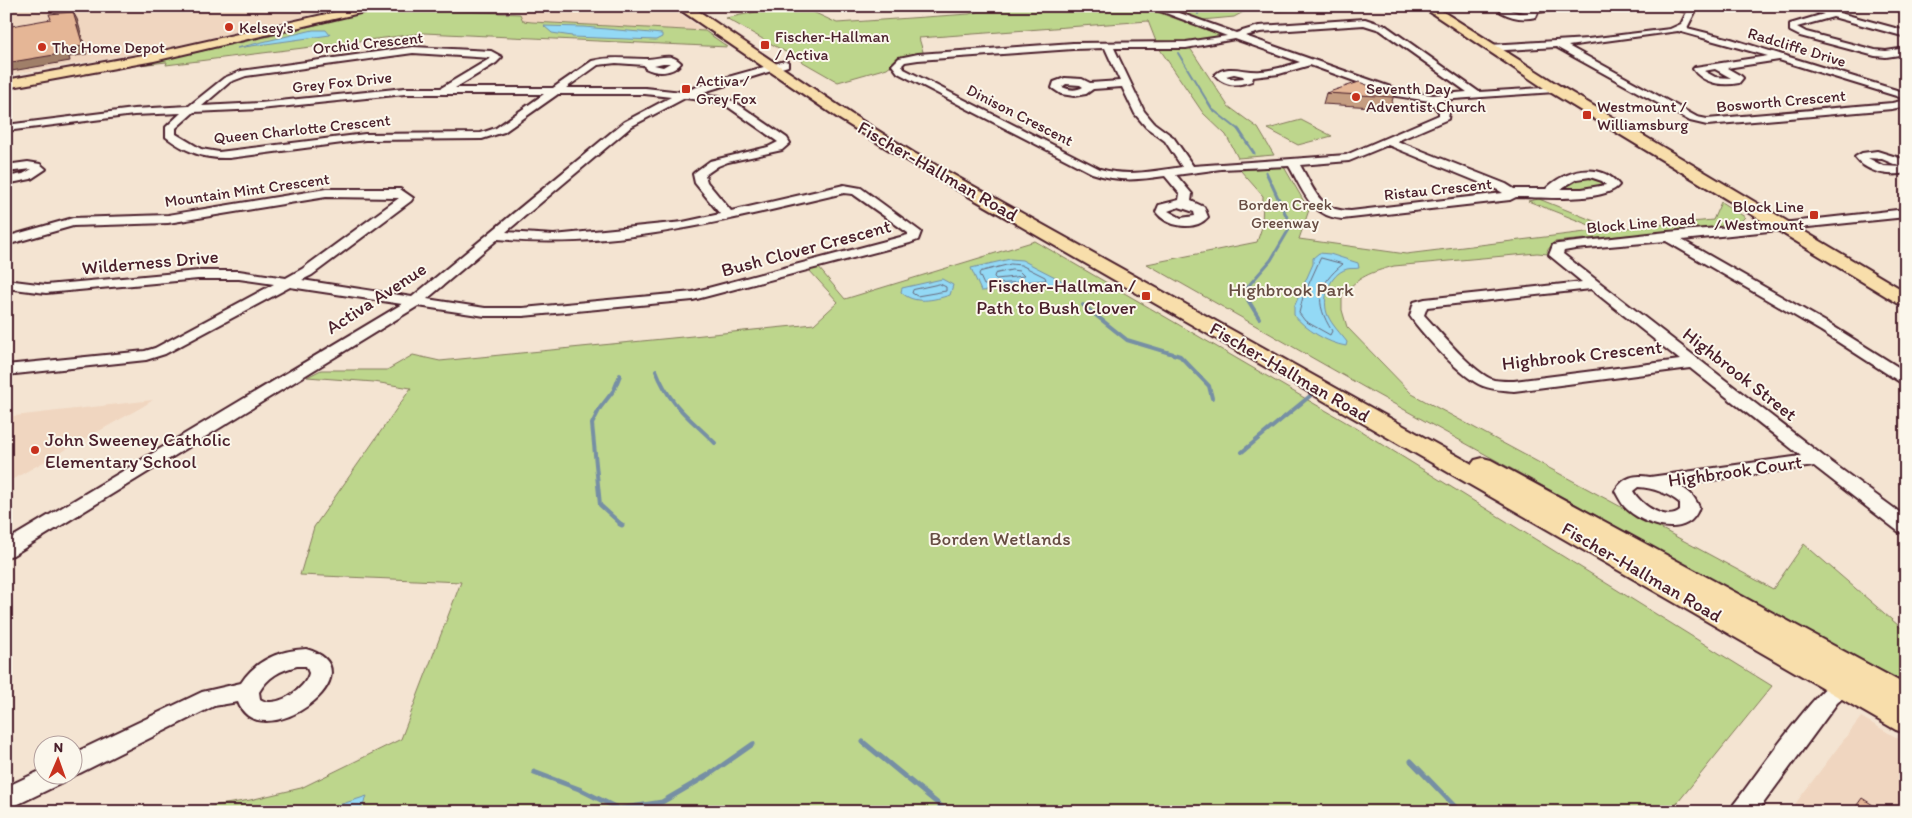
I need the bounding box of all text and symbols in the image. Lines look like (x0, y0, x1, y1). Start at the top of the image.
place label: Kelsey's (239, 18, 294, 37)
marker: Kelsey's (223, 21, 235, 33)
street label: Radcliffe Drive (1746, 23, 1848, 71)
place label: Fischer-Hallman / Activa (775, 27, 890, 64)
street label: Orchid Crescent (312, 28, 424, 58)
place label: The Home Depot (52, 38, 165, 57)
marker: Fischer-Hallman / Activa (759, 39, 771, 51)
marker: The Home Depot (36, 41, 48, 53)
street label: Grey Fox Drive (291, 67, 393, 97)
place label: Activa / Grey Fox (696, 71, 757, 108)
place label: Seventh Day Adventist Church (1366, 79, 1486, 116)
street label: Dinison Crescent (964, 80, 1077, 150)
marker: Activa / Grey Fox (680, 83, 692, 95)
street label: Bosworth Crescent (1715, 86, 1847, 116)
marker: Seventh Day Adventist Church (1350, 91, 1362, 103)
place label: Westmount / Williamsburg (1597, 97, 1689, 134)
marker: Westmount / Williamsburg (1581, 109, 1593, 121)
street label: Queen Charlotte Crescent (213, 110, 391, 148)
street label: Fischer-Hallman Road (854, 116, 1023, 227)
street label: Mountain Mint Crescent (163, 169, 331, 211)
street label: Ristau Crescent (1383, 174, 1493, 204)
park label: Borden Creek Greenway (1238, 195, 1332, 232)
place label: Block Line / Westmount (1714, 197, 1804, 234)
street label: Block Line Road (1586, 209, 1697, 237)
marker: Block Line / Westmount (1808, 209, 1820, 221)
street label: Bush Clover Crescent (719, 214, 893, 282)
street label: Wilderness Drive (81, 245, 219, 279)
street label: Activa Avenue (322, 257, 430, 339)
place label: Fischer-Hallman / Path to Bush Clover (976, 274, 1137, 319)
park label: Highbrook Park (1228, 278, 1354, 301)
marker: Fischer-Hallman / Path to Bush Clover (1140, 290, 1152, 302)
street label: Fischer-Hallman Road (1206, 317, 1375, 428)
street label: Highbrook Street (1678, 322, 1802, 426)
street label: Highbrook Crescent (1501, 335, 1663, 375)
place label: John Sweeney Catholic Elementary School (45, 428, 231, 473)
marker: John Sweeney Catholic Elementary School (29, 444, 41, 456)
street label: Highbrook Court (1666, 450, 1804, 492)
street label: Fischer-Hallman Road (1558, 517, 1727, 628)
park label: Borden Wetlands (929, 527, 1071, 550)
north arrow (32, 736, 82, 786)
text: N (53, 739, 63, 756)

